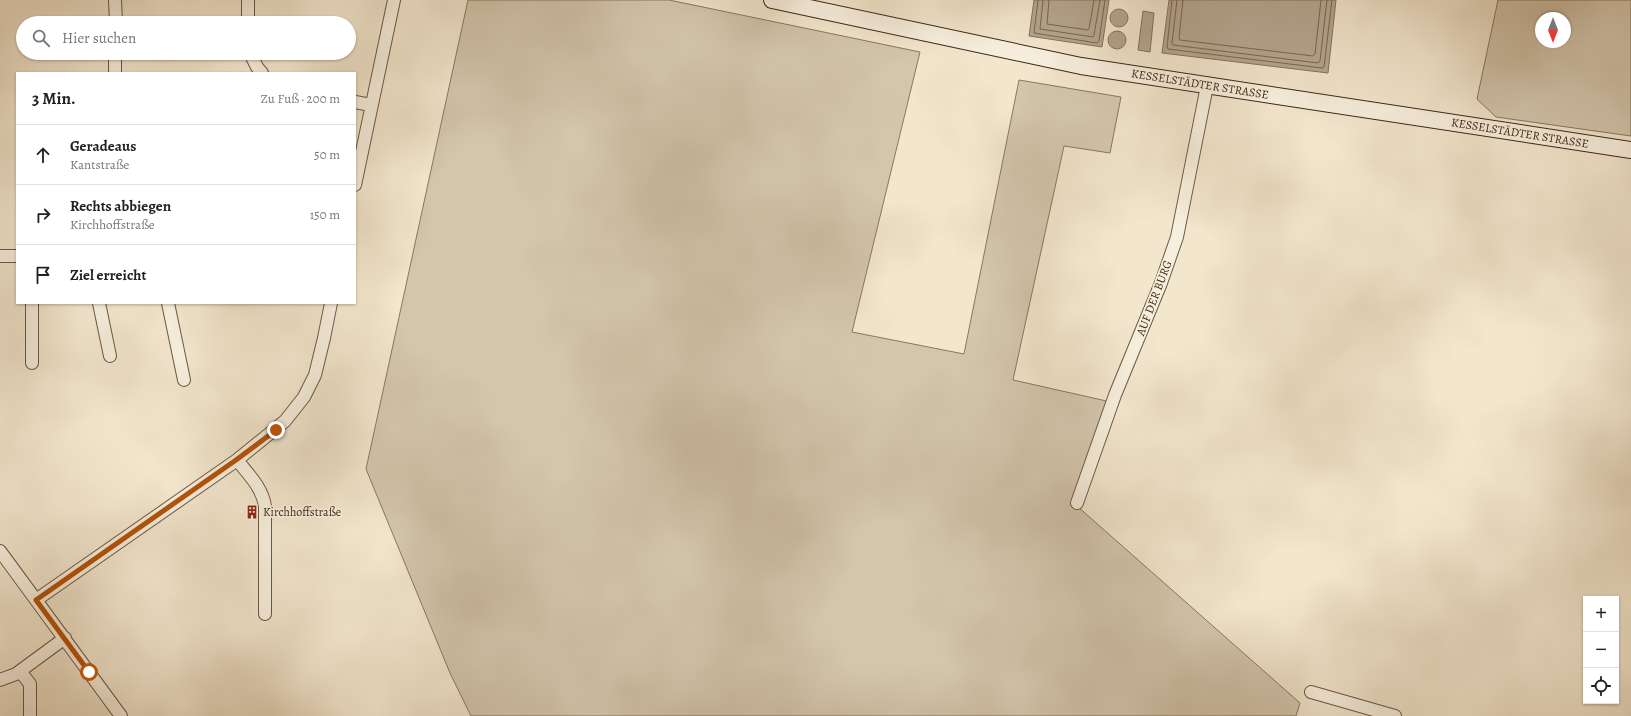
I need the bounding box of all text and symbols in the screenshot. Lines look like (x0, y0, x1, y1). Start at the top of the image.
north arrow (1535, 12, 1571, 48)
search box (16, 16, 356, 60)
icon: search (30, 27, 52, 49)
text: Hier suchen (62, 28, 136, 48)
street label: KESSELSTÄDTER STRASSE (1130, 65, 1270, 103)
text: 3 Min. (32, 87, 76, 110)
text: Zu Fuß · 200 m (261, 90, 340, 107)
street label: KESSELSTÄDTER STRASSE (1450, 114, 1590, 152)
text: Geradeaus (70, 136, 136, 156)
icon: ahead (32, 144, 54, 166)
text: 50 m (314, 146, 340, 163)
text: Kantstraße (70, 156, 129, 173)
text: Rechts abbiegen (70, 196, 171, 216)
icon: right (32, 204, 54, 226)
text: 150 m (310, 206, 340, 223)
text: Kirchhoffstraße (70, 216, 155, 233)
street label: AUF DER BURG (1132, 258, 1176, 339)
icon: arrive (32, 264, 54, 286)
text: Ziel erreicht (70, 265, 146, 285)
route end (267, 421, 285, 439)
building icon: Kirchhoffstraße (244, 504, 260, 520)
place label: Kirchhoffstraße (263, 504, 341, 520)
map controls (1583, 596, 1619, 704)
button: + (1583, 596, 1619, 632)
button: − (1583, 632, 1619, 668)
route start (80, 663, 98, 681)
button: locate (1583, 668, 1619, 704)

